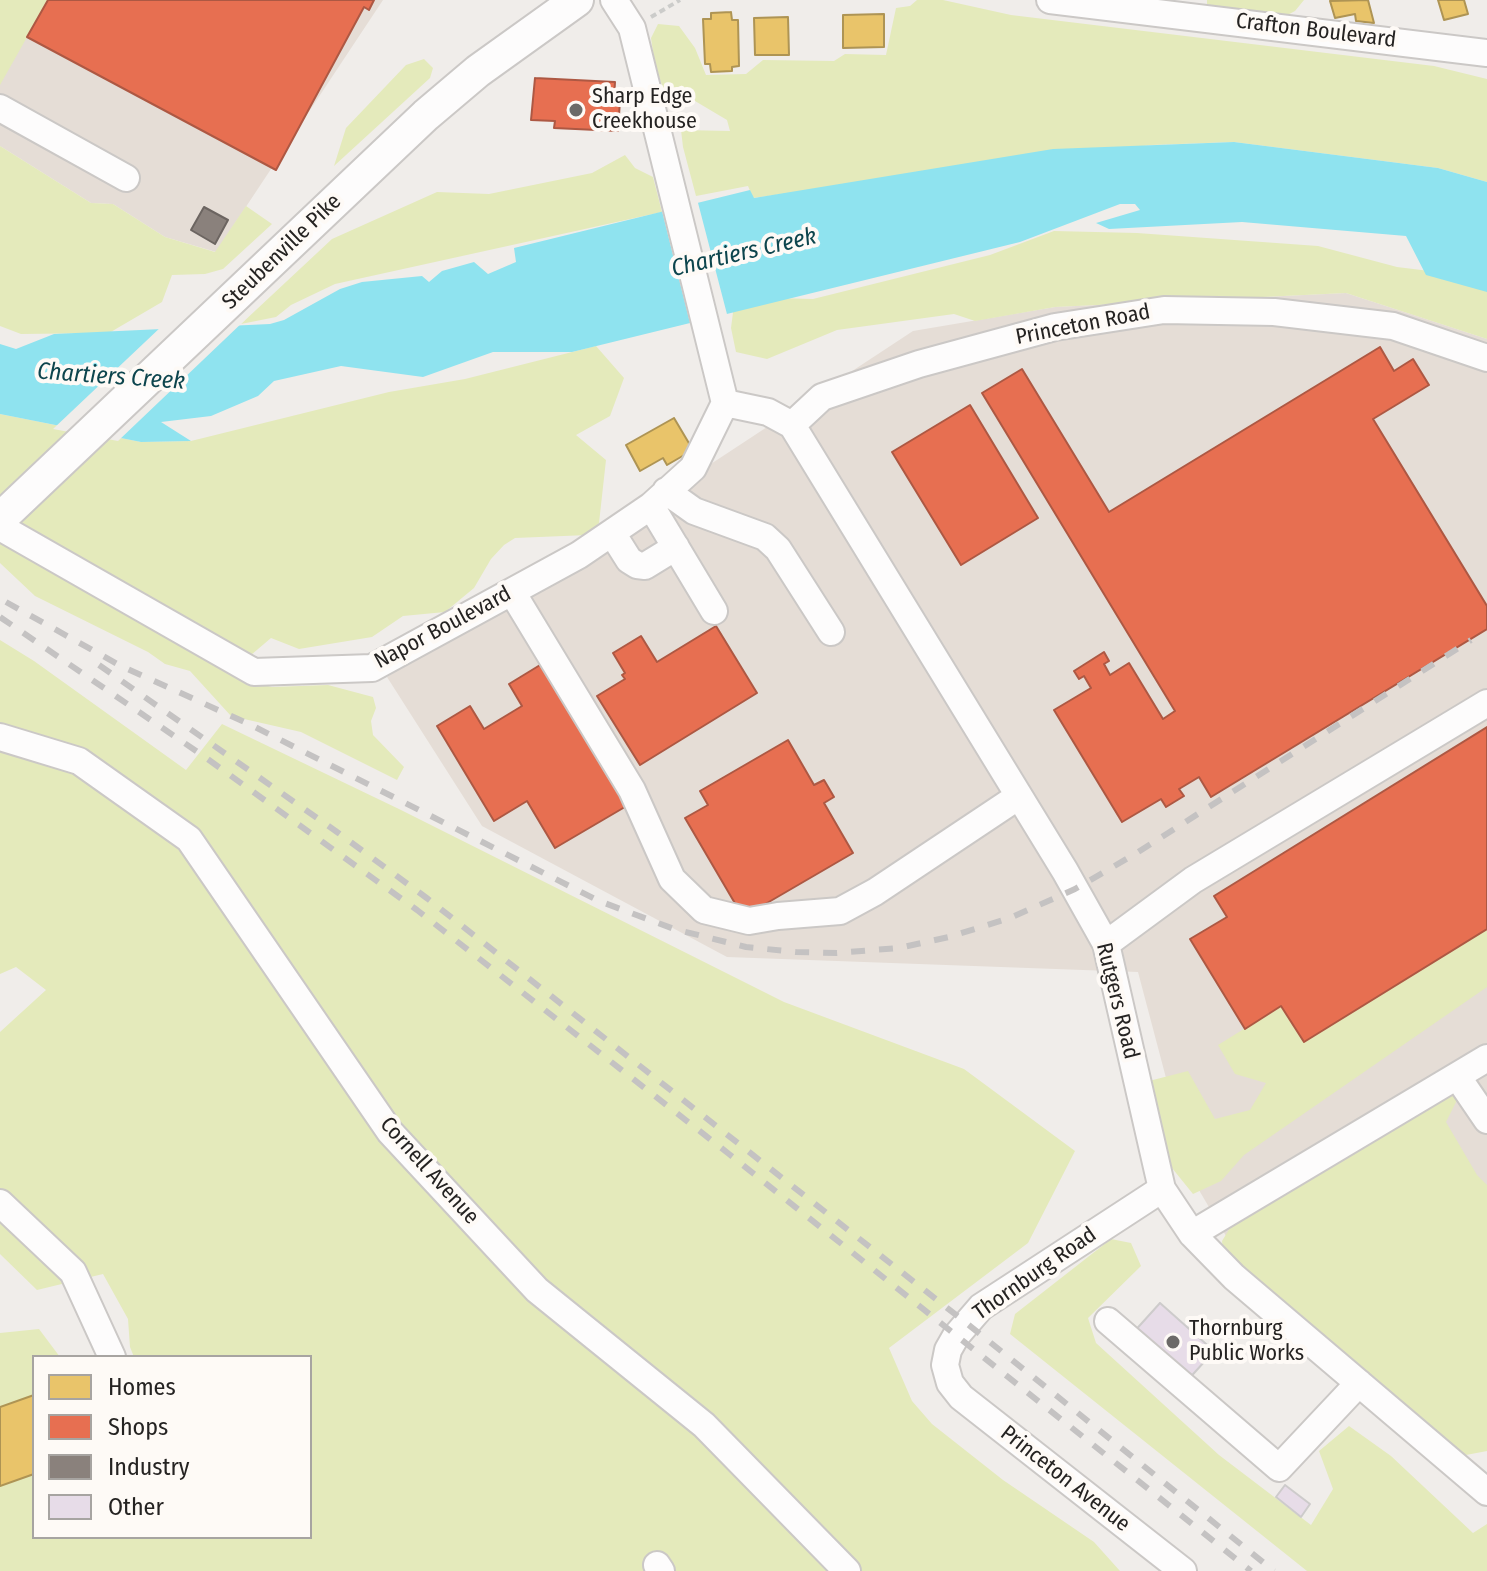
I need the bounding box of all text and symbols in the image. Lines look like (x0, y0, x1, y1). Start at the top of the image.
street label: Crafton Boulevard (1234, 8, 1398, 54)
place label: Sharp Edge Creekhouse (592, 84, 697, 136)
marker: Sharp Edge Creekhouse (567, 101, 585, 119)
street label: Steubenville Pike (217, 189, 347, 315)
water label: Chartiers Creek (669, 222, 819, 284)
street label: Princeton Road (1013, 299, 1153, 351)
water label: Chartiers Creek (36, 357, 186, 397)
street label: Napor Boulevard (370, 581, 516, 675)
street label: Rutgers Road (1090, 940, 1144, 1062)
street label: Cornell Avenue (374, 1112, 484, 1230)
street label: Thornburg Road (968, 1222, 1102, 1326)
place label: Thornburg Public Works (1189, 1316, 1304, 1368)
marker: Thornburg Public Works (1164, 1333, 1182, 1351)
legend (32, 1355, 312, 1539)
text: Homes (108, 1373, 176, 1401)
text: Shops (108, 1413, 168, 1441)
street label: Princeton Avenue (995, 1420, 1135, 1538)
text: Industry (108, 1453, 190, 1481)
text: Other (108, 1493, 164, 1521)

